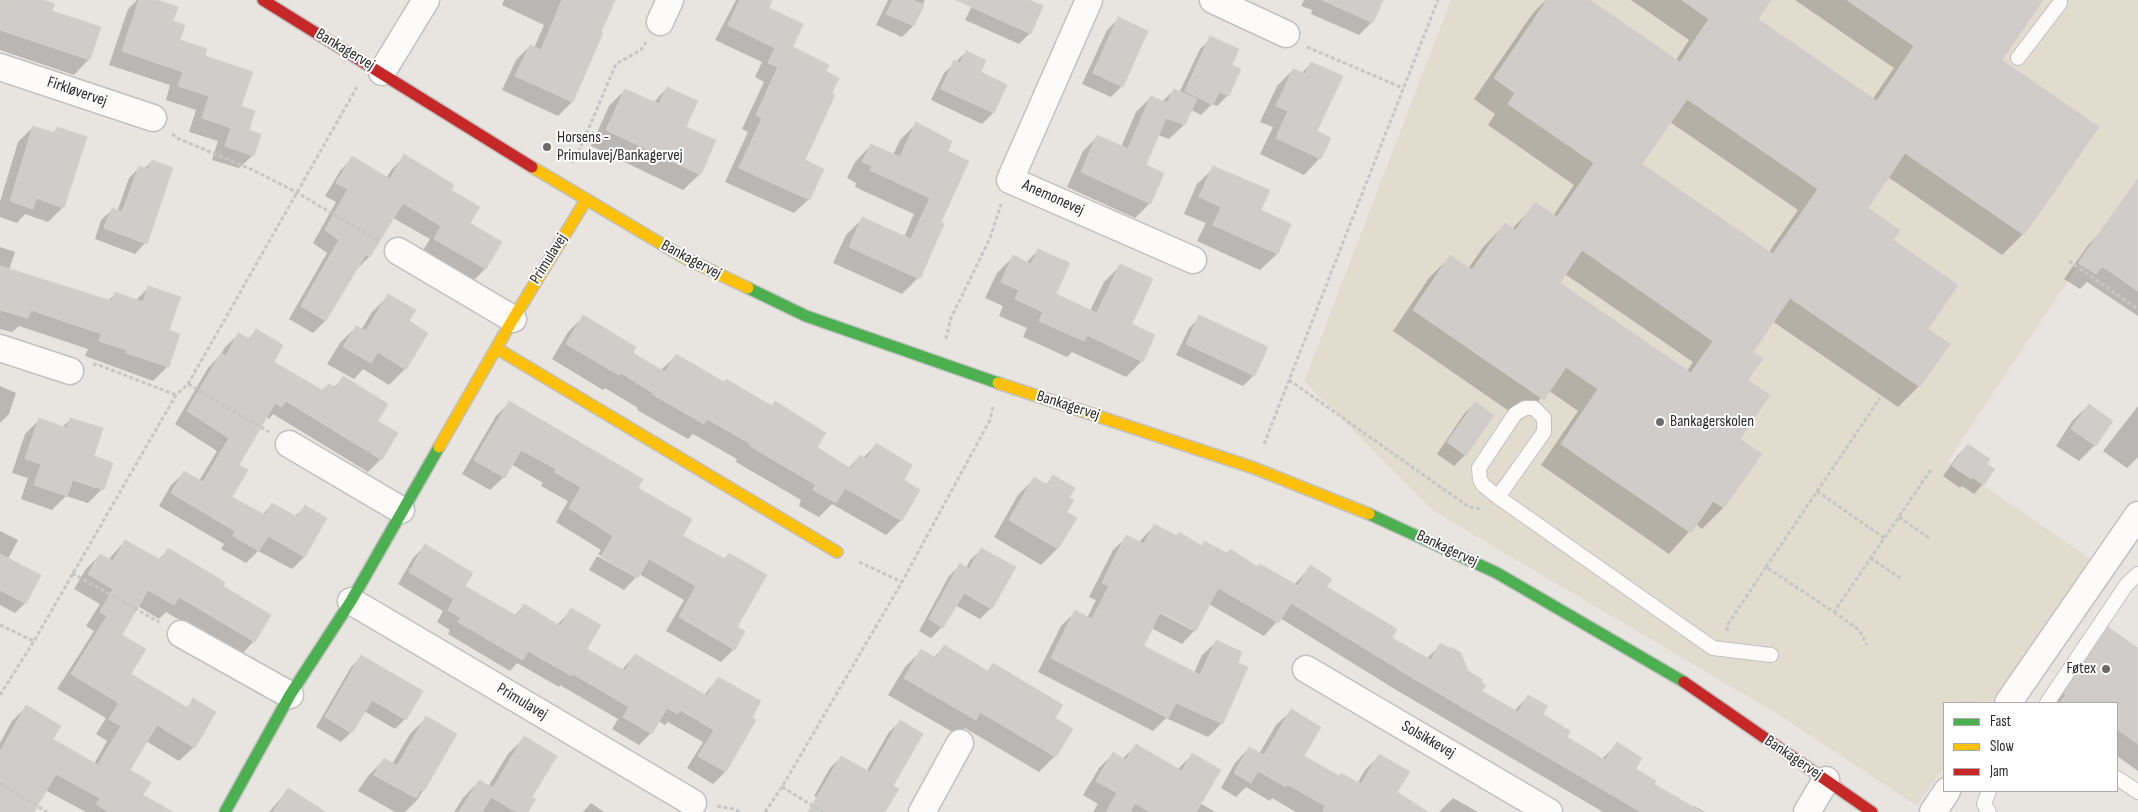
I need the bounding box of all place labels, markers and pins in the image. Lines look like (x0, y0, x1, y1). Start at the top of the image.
place label: Horsens - Primulavej/Bankagervej (557, 128, 683, 166)
marker: Horsens - Primulavej/Bankagervej (541, 141, 553, 153)
place label: Bankagerskolen (1670, 412, 1754, 432)
marker: Bankagerskolen (1654, 416, 1666, 428)
place label: Føtex (2066, 659, 2096, 679)
marker: Føtex (2100, 663, 2112, 675)

